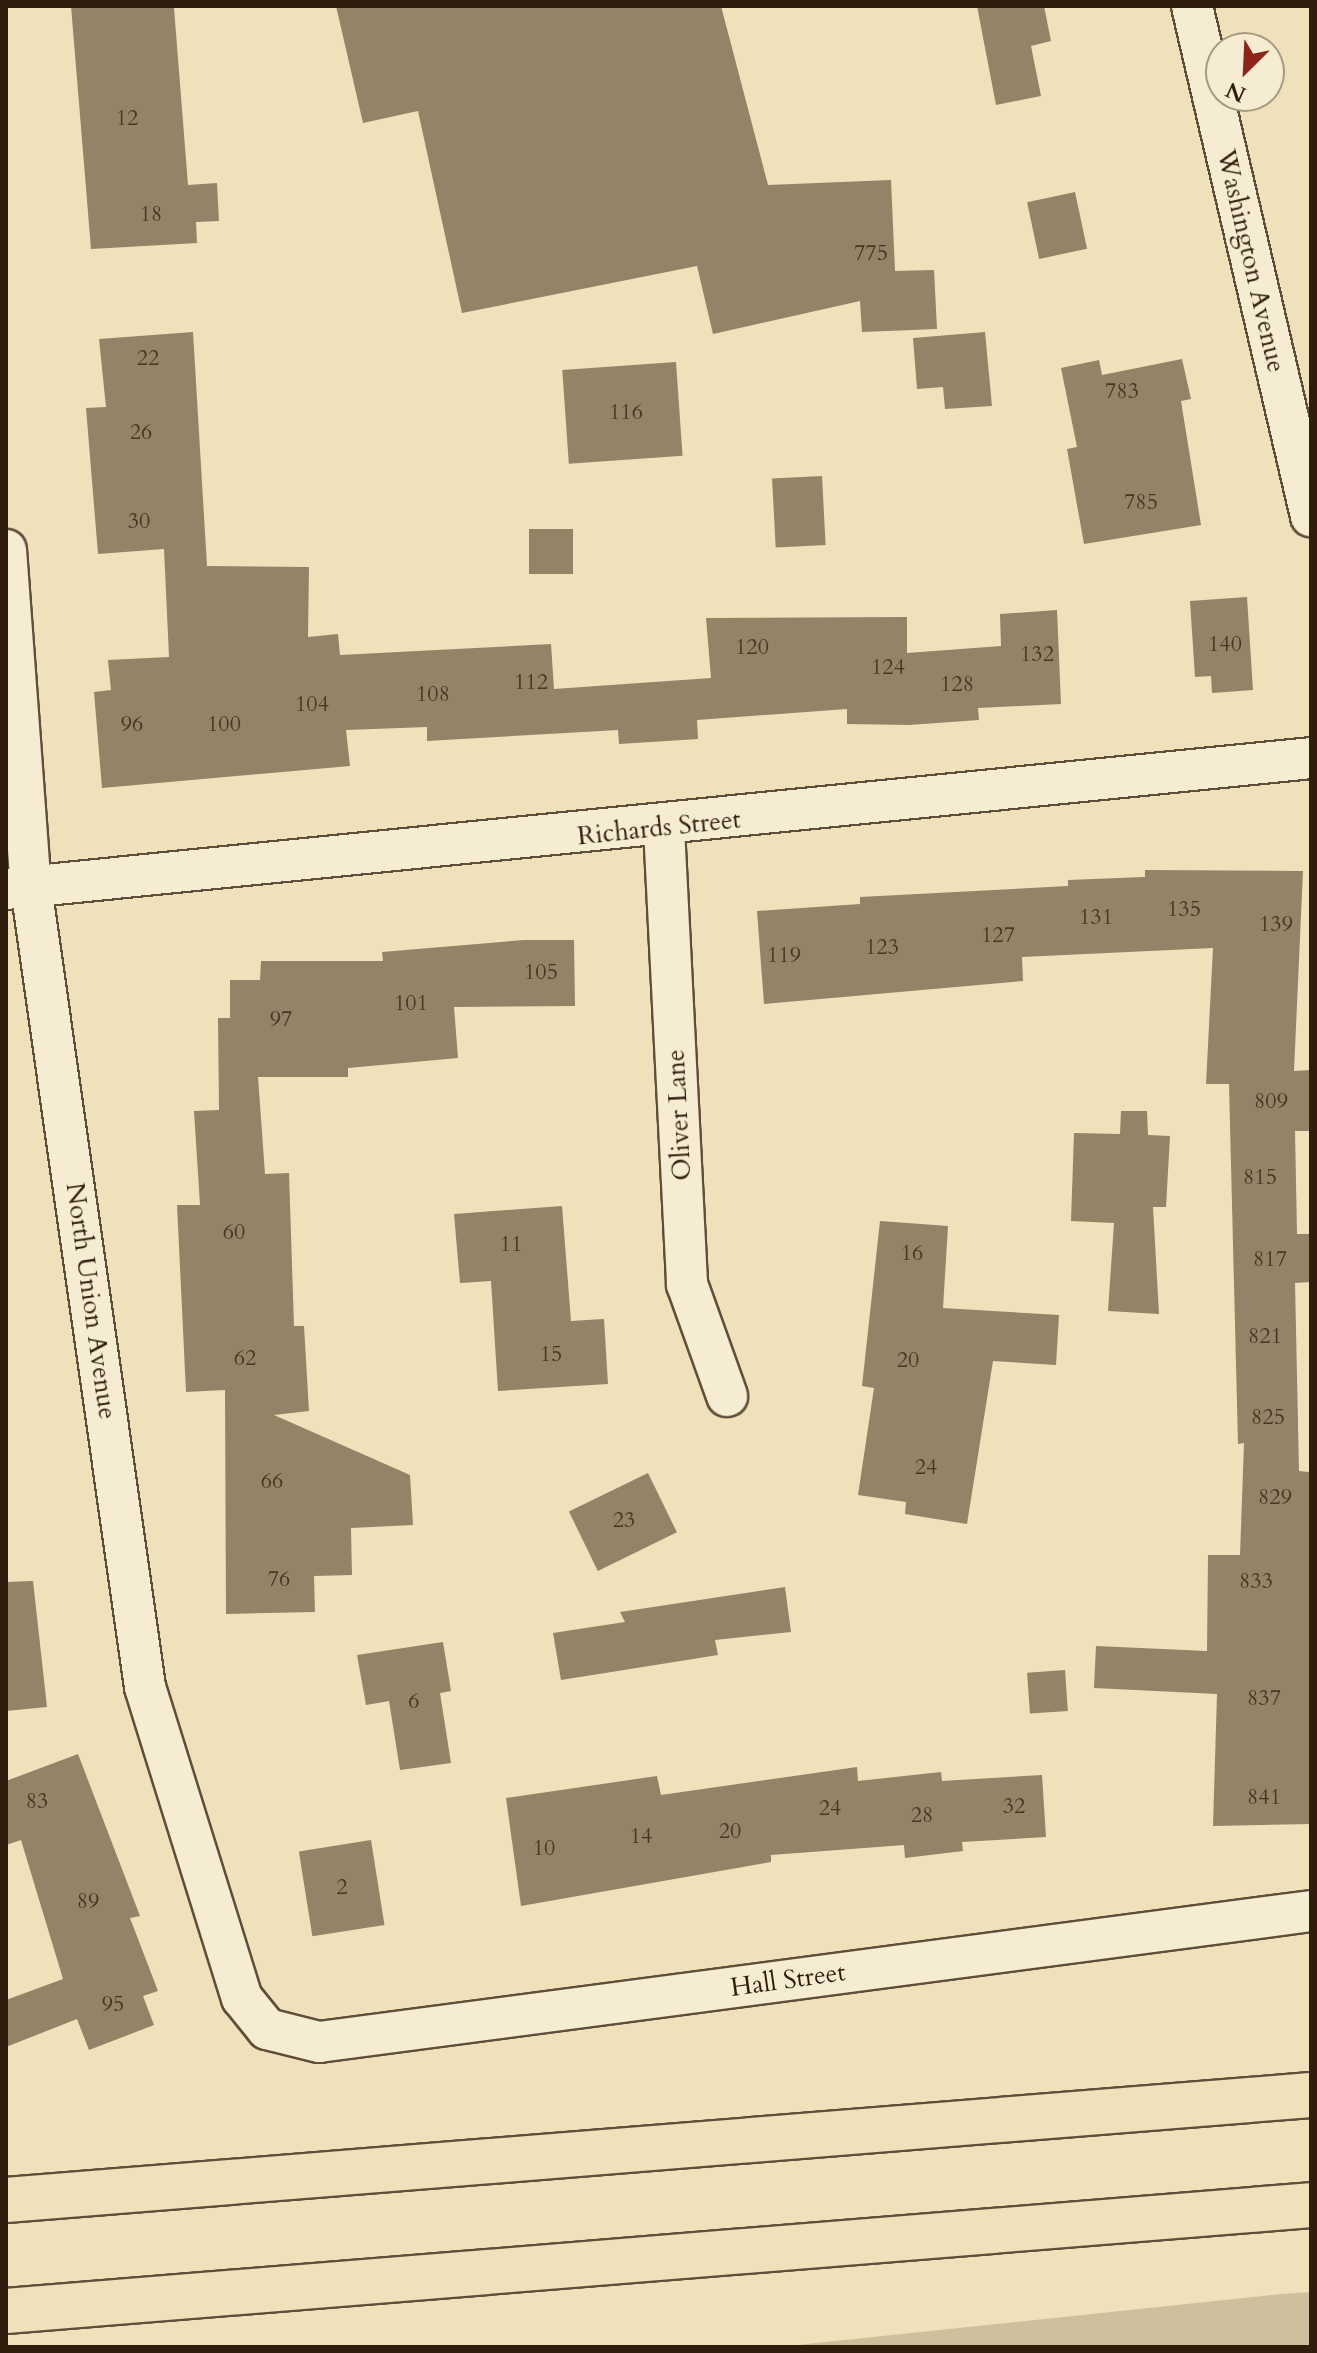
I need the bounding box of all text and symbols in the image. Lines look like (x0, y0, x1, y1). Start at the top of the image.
north arrow (1205, 32, 1285, 112)
text: N (1221, 75, 1251, 110)
house number: 12 (116, 106, 138, 132)
street label: Washington Avenue (1210, 146, 1292, 376)
house number: 18 (140, 202, 162, 228)
house number: 775 (854, 241, 888, 267)
house number: 22 (137, 346, 159, 372)
house number: 783 (1105, 379, 1139, 405)
house number: 116 (609, 400, 643, 426)
house number: 26 (130, 420, 152, 446)
house number: 785 (1124, 490, 1158, 516)
house number: 30 (128, 509, 150, 535)
house number: 140 (1208, 632, 1242, 658)
house number: 120 (735, 635, 769, 661)
house number: 132 (1020, 642, 1054, 668)
house number: 124 (871, 655, 905, 681)
house number: 112 (514, 670, 548, 696)
house number: 128 (940, 672, 974, 698)
house number: 108 (416, 682, 450, 708)
house number: 104 (295, 692, 329, 718)
house number: 96 (121, 712, 143, 738)
house number: 100 (207, 712, 241, 738)
street label: Richards Street (576, 804, 742, 852)
house number: 135 (1167, 897, 1201, 923)
house number: 131 (1079, 905, 1113, 931)
house number: 139 (1259, 912, 1293, 938)
house number: 127 (981, 923, 1015, 949)
house number: 123 (865, 935, 899, 961)
house number: 119 (767, 943, 801, 969)
house number: 105 (524, 960, 558, 986)
house number: 101 (394, 991, 428, 1017)
house number: 97 (270, 1007, 292, 1033)
street label: Oliver Lane (660, 1049, 698, 1181)
house number: 809 (1254, 1089, 1288, 1115)
house number: 815 (1243, 1165, 1277, 1191)
street label: North Union Avenue (59, 1181, 123, 1421)
house number: 60 (223, 1220, 245, 1246)
house number: 11 (500, 1232, 522, 1258)
house number: 16 (901, 1241, 923, 1267)
house number: 817 (1253, 1247, 1287, 1273)
house number: 821 (1248, 1324, 1282, 1350)
house number: 15 (540, 1342, 562, 1368)
house number: 62 (234, 1346, 256, 1372)
house number: 20 (897, 1348, 919, 1374)
house number: 825 (1251, 1405, 1285, 1431)
house number: 24 (915, 1455, 937, 1481)
house number: 66 (261, 1469, 283, 1495)
house number: 829 (1258, 1485, 1292, 1511)
house number: 23 (613, 1508, 635, 1534)
house number: 76 (268, 1567, 290, 1593)
house number: 833 (1239, 1569, 1273, 1595)
house number: 837 (1247, 1686, 1281, 1712)
house number: 6 (408, 1689, 420, 1715)
house number: 841 (1247, 1785, 1281, 1811)
house number: 83 (26, 1789, 48, 1815)
house number: 32 (1003, 1794, 1025, 1820)
house number: 24 (819, 1796, 841, 1822)
house number: 28 (911, 1803, 933, 1829)
house number: 20 (719, 1819, 741, 1845)
house number: 14 (630, 1824, 652, 1850)
house number: 10 (533, 1836, 555, 1862)
house number: 2 (336, 1875, 348, 1901)
house number: 89 (77, 1889, 99, 1915)
street label: Hall Street (729, 1956, 847, 2004)
house number: 95 (102, 1992, 124, 2018)

